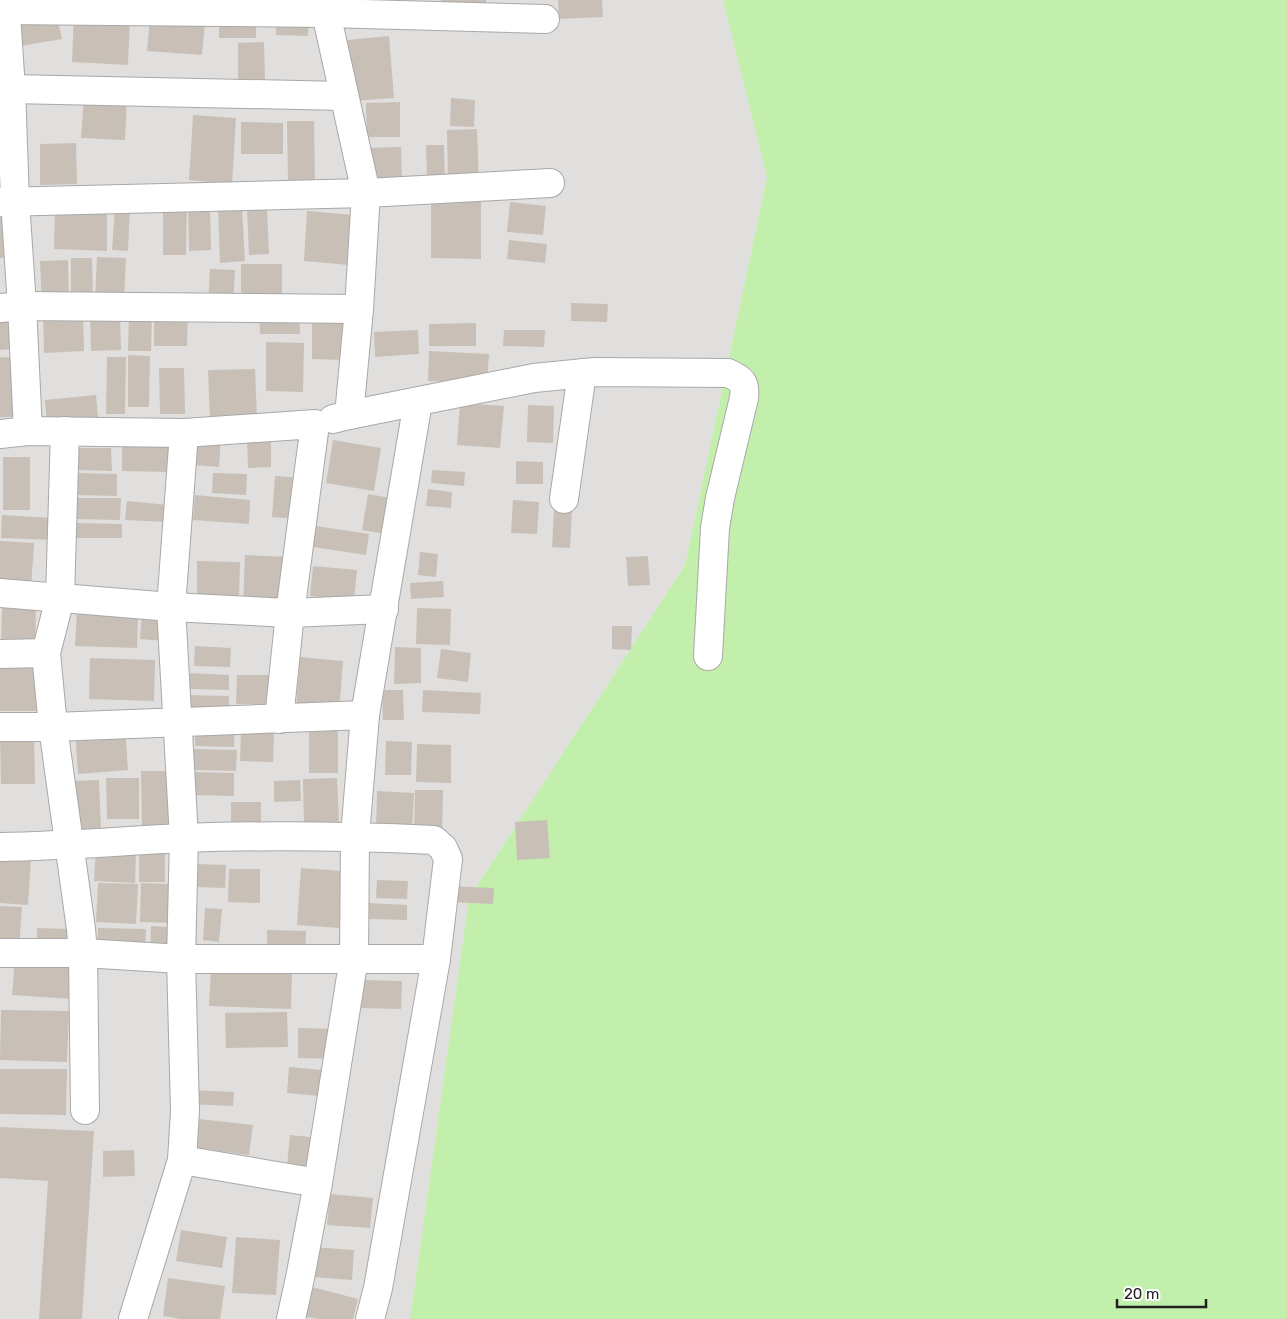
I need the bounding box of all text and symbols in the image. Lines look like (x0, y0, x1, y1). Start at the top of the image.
scale bar (1117, 1276, 1206, 1308)
text: 20 m (1124, 1285, 1159, 1303)

